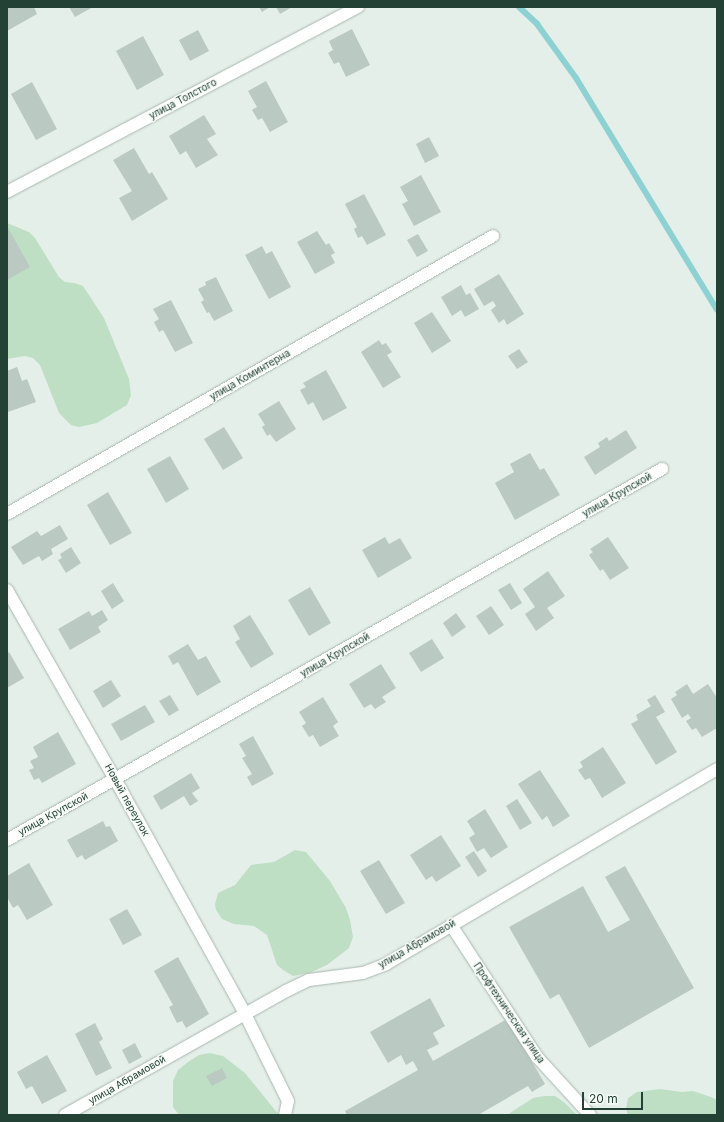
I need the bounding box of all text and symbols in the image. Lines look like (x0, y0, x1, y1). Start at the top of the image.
street label: улица Толстого (147, 76, 219, 122)
street label: улица Коминтерна (208, 347, 292, 403)
street label: улица Крупской (580, 470, 654, 520)
street label: улица Крупской (298, 630, 372, 680)
street label: Новый переулок (102, 762, 152, 838)
street label: улица Крупской (16, 790, 90, 838)
street label: улица Абрамовой (376, 917, 458, 971)
street label: Профтехническая улица (471, 960, 547, 1066)
street label: улица Абрамовой (86, 1053, 168, 1107)
scale bar (584, 1084, 645, 1110)
text: 20 m (589, 1091, 618, 1106)

